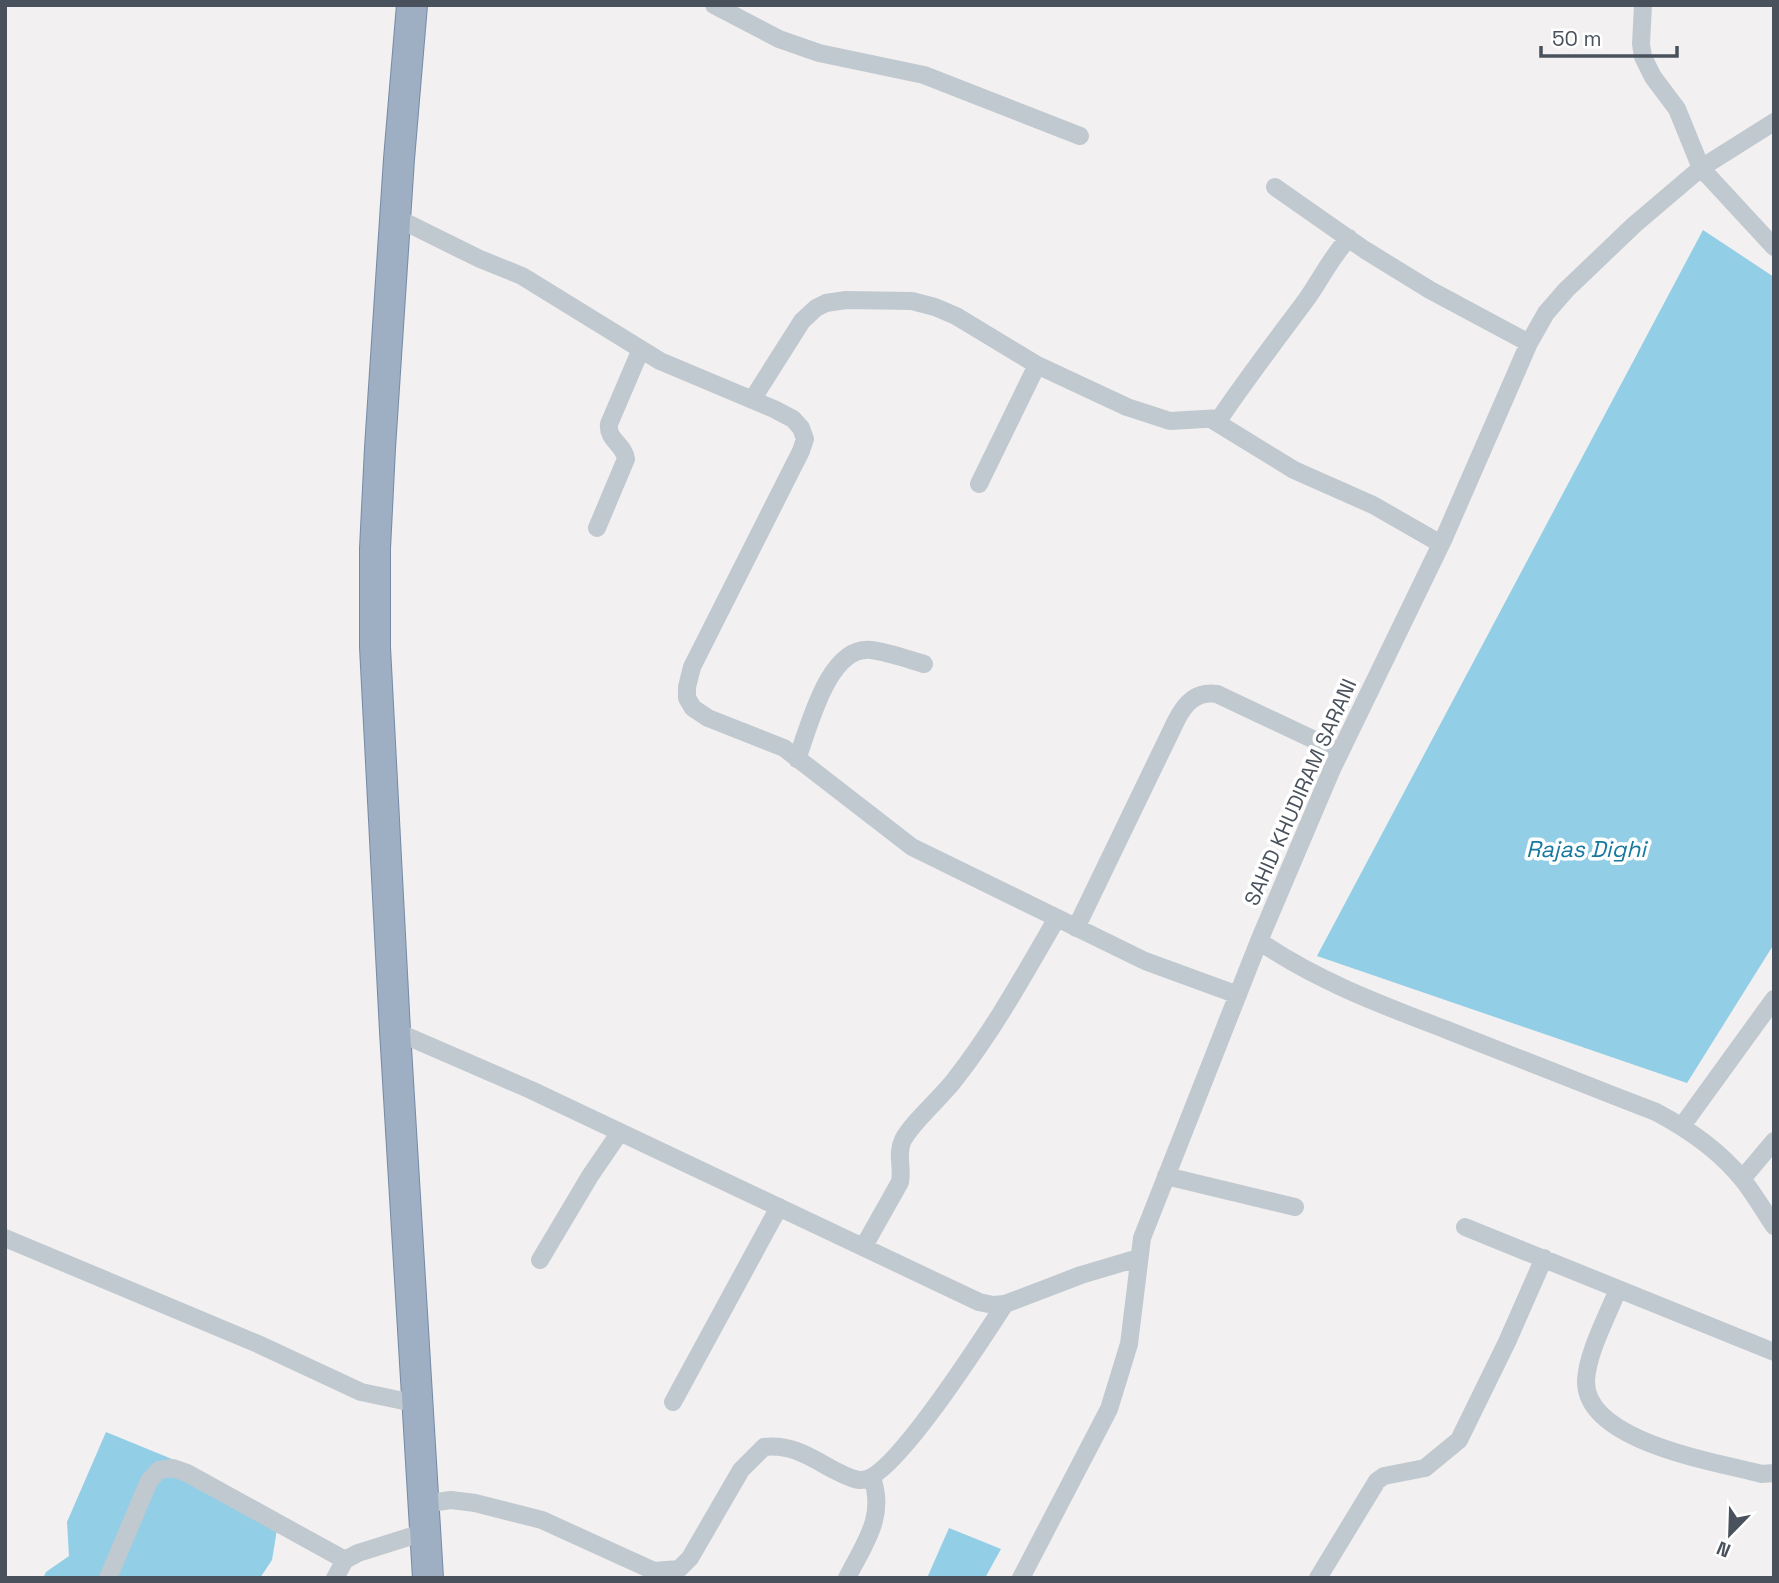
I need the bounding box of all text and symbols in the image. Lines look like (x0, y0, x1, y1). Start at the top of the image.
scale bar (1541, 14, 1678, 58)
text: 50 m (1552, 25, 1602, 52)
street label: SAHID KHUDIRAM SARANI (1238, 674, 1362, 910)
water label: Rajas Dighi (1526, 834, 1648, 864)
north arrow (1695, 1499, 1765, 1569)
text: N (1713, 1535, 1734, 1563)

